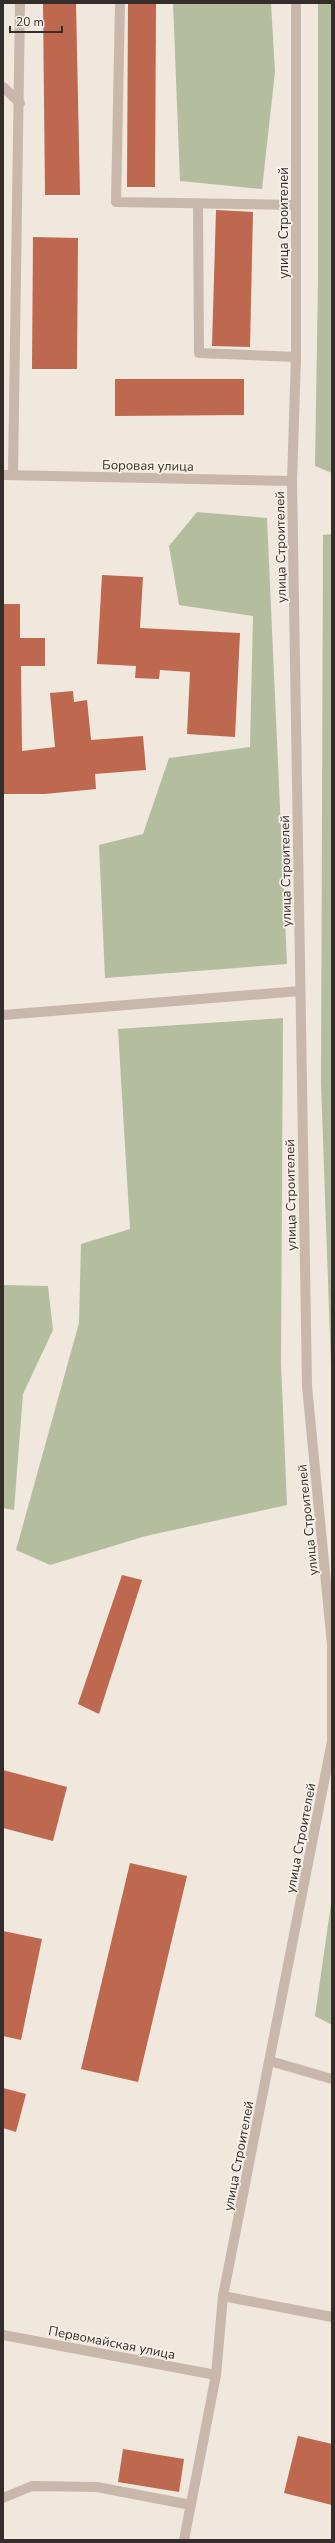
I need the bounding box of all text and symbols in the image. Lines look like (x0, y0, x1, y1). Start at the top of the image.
scale bar (10, 8, 62, 34)
text: 20 m (16, 14, 44, 30)
street label: улица Строителей (275, 167, 293, 279)
street label: Боровая улица (102, 456, 194, 476)
street label: улица Строителей (271, 491, 291, 603)
street label: улица Строителей (276, 815, 296, 927)
street label: улица Строителей (281, 1139, 301, 1251)
street label: улица Строителей (293, 1463, 323, 1576)
street label: улица Строителей (281, 1782, 320, 1895)
street label: улица Строителей (219, 2100, 258, 2213)
street label: Первомайская улица (47, 2322, 177, 2364)

